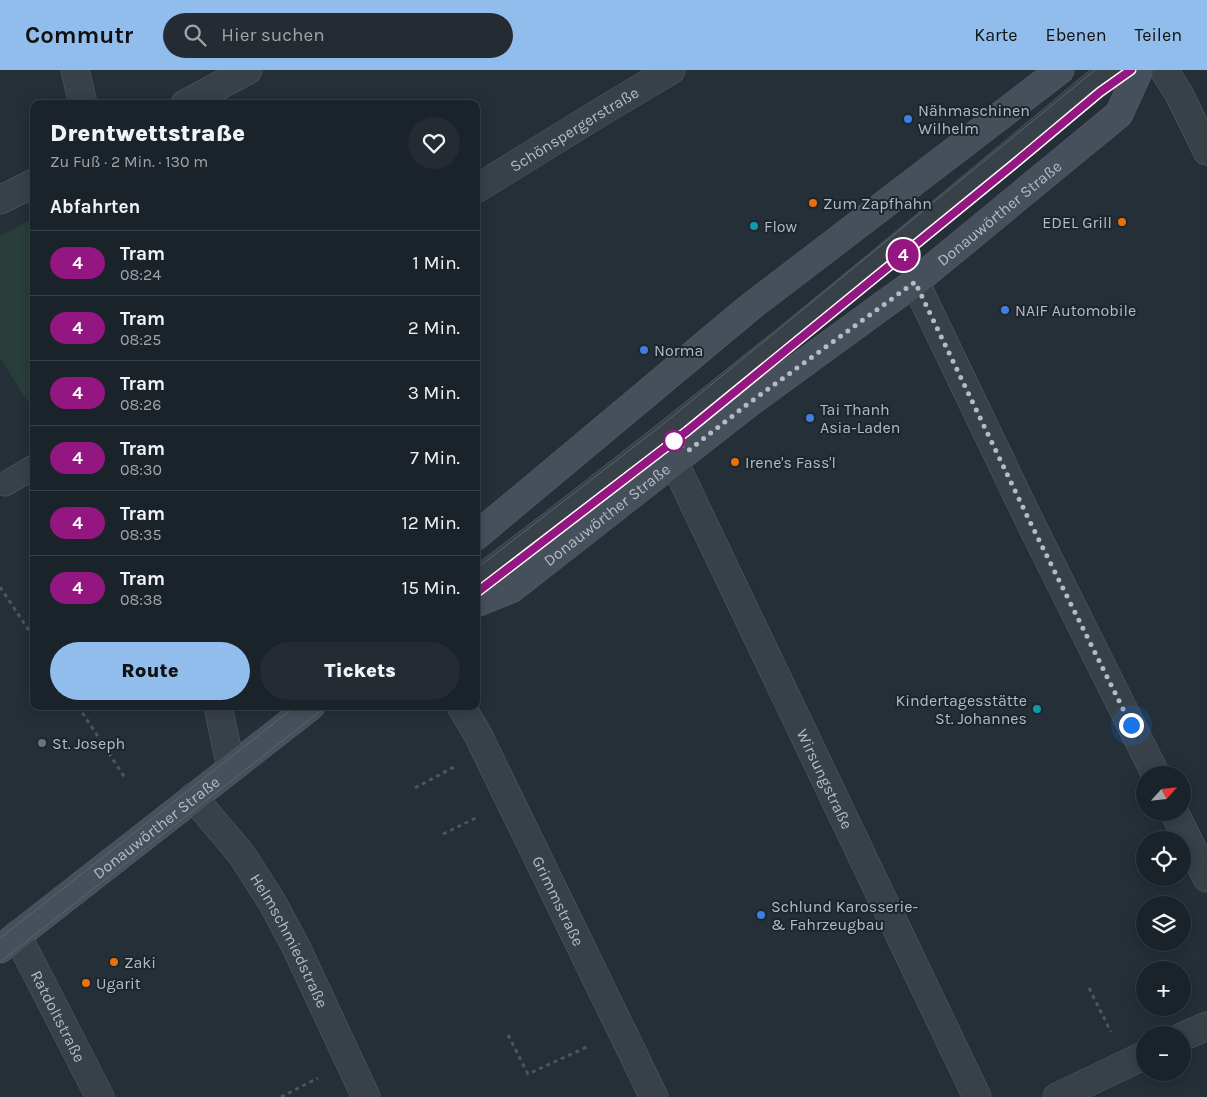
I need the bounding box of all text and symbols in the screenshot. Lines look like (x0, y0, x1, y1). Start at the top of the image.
search box (163, 13, 513, 58)
text: Commutr (25, 21, 133, 49)
icon: search (181, 21, 209, 49)
text: Hier suchen (221, 24, 325, 46)
text: Karte (974, 24, 1018, 46)
text: Ebenen (1046, 24, 1107, 46)
text: Teilen (1135, 24, 1182, 46)
street label: Schönspergerstraße (506, 83, 642, 176)
place label: Nähmaschinen Wilhelm (918, 101, 1030, 138)
marker: Nähmaschinen Wilhelm (902, 113, 914, 125)
button: heart (408, 117, 460, 169)
text: Drentwettstraße (50, 119, 245, 147)
text: Zu Fuß · 2 Min. · 130 m (50, 152, 208, 171)
street label: Donauwörther Straße (933, 156, 1065, 270)
place label: Zum Zapfhahn (823, 194, 932, 213)
text: Abfahrten (50, 196, 140, 218)
marker: Zum Zapfhahn (807, 197, 819, 209)
place label: EDEL Grill (1042, 213, 1112, 232)
marker: EDEL Grill (1116, 216, 1128, 228)
place label: Flow (764, 217, 798, 236)
marker: Flow (748, 220, 760, 232)
line badge: 4 (887, 239, 919, 271)
text: Tram (120, 243, 165, 265)
text: 4 (898, 244, 908, 266)
text: 4 (72, 252, 83, 274)
text: 1 Min. (413, 252, 460, 274)
text: 08:24 (120, 265, 161, 284)
place label: NAIF Automobile (1015, 301, 1136, 320)
marker: NAIF Automobile (999, 304, 1011, 316)
text: Tram (120, 308, 165, 330)
text: 4 (72, 317, 83, 339)
text: 2 Min. (408, 317, 460, 339)
text: 08:25 (120, 330, 161, 349)
place label: Norma (654, 341, 703, 360)
marker: Norma (638, 344, 650, 356)
text: Tram (120, 373, 165, 395)
text: 4 (72, 382, 83, 404)
text: 3 Min. (408, 382, 460, 404)
text: 08:26 (120, 395, 161, 414)
place label: Tai Thanh Asia-Laden (820, 400, 900, 437)
marker: Tai Thanh Asia-Laden (804, 412, 816, 424)
unlabelled marker (663, 430, 685, 452)
text: Tram (120, 438, 165, 460)
text: 4 (72, 447, 83, 469)
text: 7 Min. (410, 447, 460, 469)
place label: Irene's Fass'l (745, 453, 836, 472)
marker: Irene's Fass'l (729, 456, 741, 468)
street label: Donauwörther Straße (540, 459, 674, 570)
text: 08:30 (120, 460, 162, 479)
text: Tram (120, 503, 165, 525)
text: 4 (72, 512, 83, 534)
text: 12 Min. (402, 512, 460, 534)
text: 08:35 (120, 525, 162, 544)
text: Tram (120, 568, 165, 590)
text: 4 (72, 577, 83, 599)
text: 15 Min. (402, 577, 460, 599)
text: 08:38 (120, 590, 162, 609)
button: Route (50, 642, 250, 700)
button: Tickets (260, 642, 460, 700)
place label: Kindertagesstätte St. Johannes (895, 691, 1027, 728)
marker: Kindertagesstätte St. Johannes (1031, 703, 1043, 715)
your location (1119, 713, 1144, 738)
street label: Wirsungstraße (793, 726, 857, 832)
place label: St. Joseph (52, 734, 125, 753)
marker: St. Joseph (36, 737, 48, 749)
north arrow (1136, 766, 1191, 821)
map controls (1136, 766, 1191, 1081)
street label: Donauwörther Straße (89, 772, 223, 883)
button: locate (1136, 831, 1191, 886)
street label: Grimmstraße (528, 853, 588, 949)
street label: Helmschmiedstraße (246, 870, 332, 1011)
button: layers (1136, 896, 1191, 951)
place label: Schlund Karosserie- & Fahrzeugbau (771, 897, 918, 934)
marker: Schlund Karosserie- & Fahrzeugbau (755, 909, 767, 921)
place label: Zaki (124, 953, 156, 972)
marker: Zaki (108, 956, 120, 968)
button: + (1136, 961, 1191, 1016)
street label: Ratdoltstraße (27, 967, 89, 1065)
place label: Ugarit (96, 974, 141, 993)
marker: Ugarit (80, 977, 92, 989)
button: − (1136, 1026, 1191, 1081)

